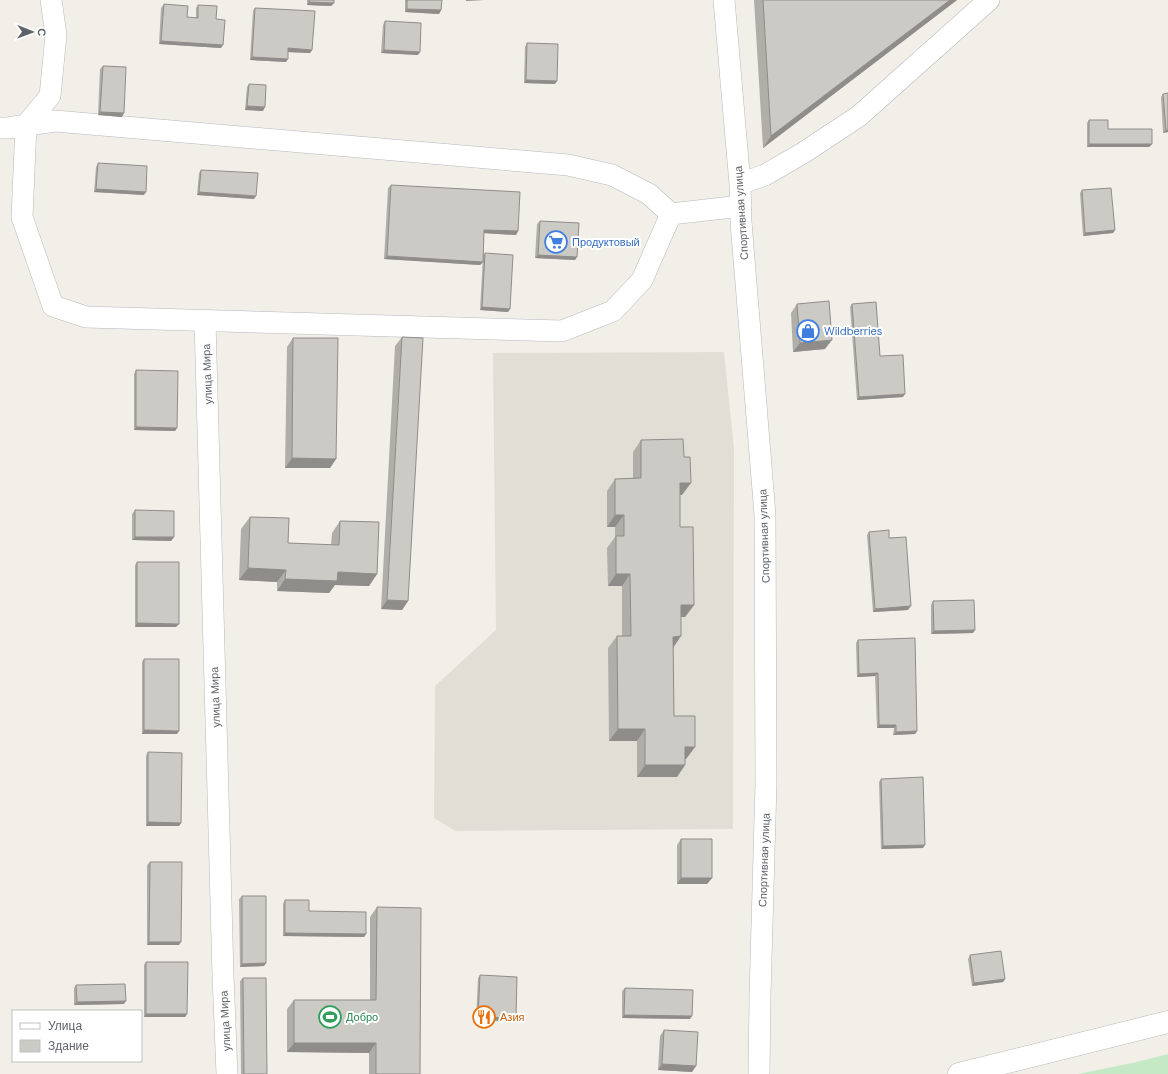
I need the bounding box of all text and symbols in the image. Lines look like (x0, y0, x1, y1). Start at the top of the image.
north arrow (12, 12, 52, 52)
text: С (35, 28, 49, 36)
street label: Спортивная улица (731, 165, 751, 260)
supermarket icon: Продуктовый (543, 229, 569, 255)
place label: Продуктовый (572, 235, 640, 249)
shop icon: Wildberries (795, 318, 821, 344)
place label: Wildberries (824, 324, 882, 338)
street label: улица Мира (199, 343, 215, 405)
street label: Спортивная улица (755, 488, 773, 583)
street label: улица Мира (207, 666, 223, 728)
street label: Спортивная улица (755, 812, 773, 907)
street label: улица Мира (216, 989, 234, 1052)
sports icon: Добро (317, 1004, 343, 1030)
restaurant icon: Азия (471, 1004, 497, 1030)
legend (12, 1010, 142, 1062)
place label: Добро (346, 1010, 378, 1024)
place label: Азия (500, 1010, 525, 1024)
text: Улица (48, 1018, 82, 1034)
text: Здание (48, 1038, 89, 1054)

